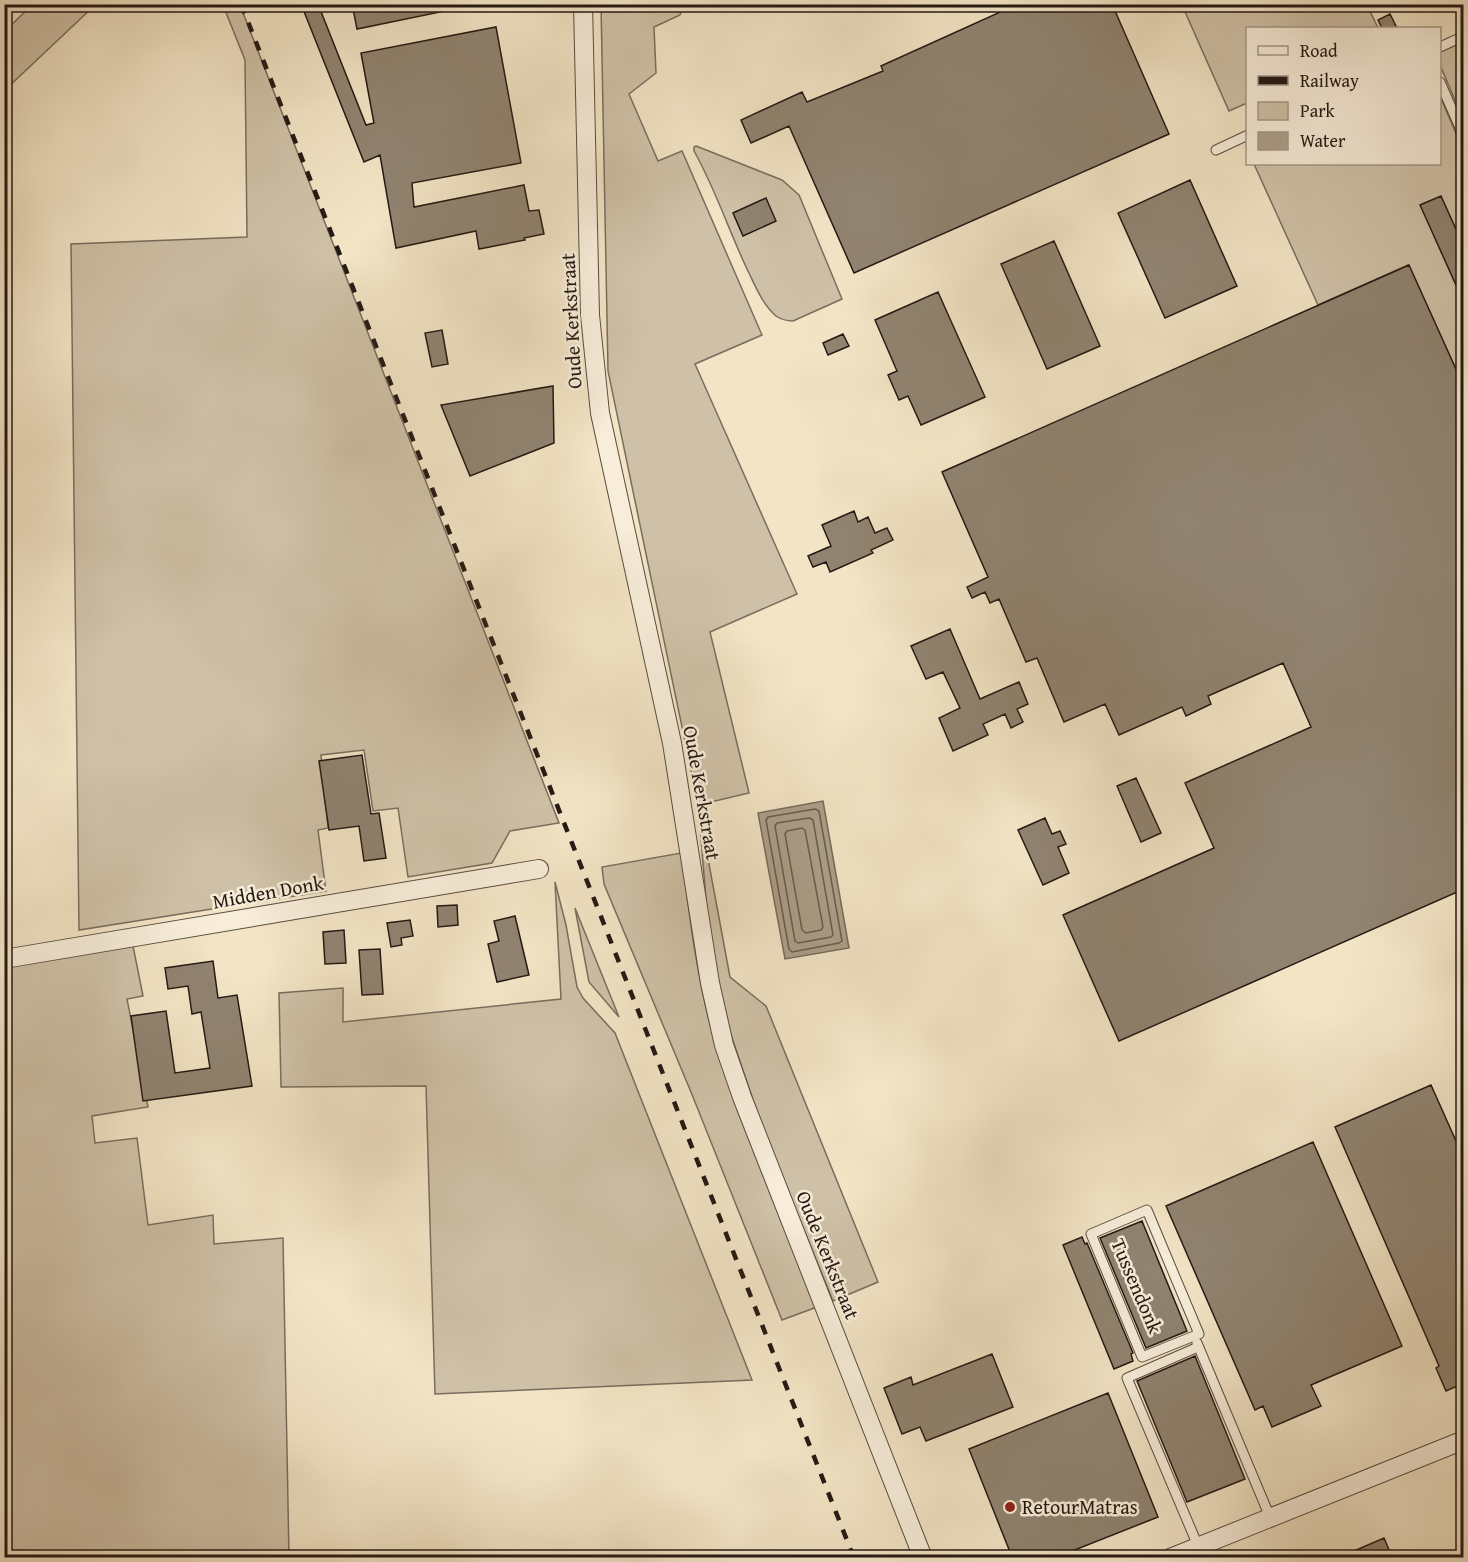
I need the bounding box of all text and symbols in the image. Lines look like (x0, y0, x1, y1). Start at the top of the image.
legend (1246, 27, 1441, 165)
text: Road (1300, 37, 1338, 64)
text: Railway (1300, 67, 1359, 94)
text: Park (1300, 97, 1336, 124)
text: Water (1300, 127, 1346, 154)
street label: Oude Kerkstraat (552, 252, 589, 390)
street label: Oude Kerkstraat (676, 723, 729, 862)
street label: Midden Donk (210, 867, 326, 916)
street label: Oude Kerkstraat (790, 1186, 867, 1323)
street label: Tussendonk (1104, 1234, 1171, 1339)
place label: RetourMatras (1022, 1492, 1138, 1521)
marker: RetourMatras (1003, 1500, 1017, 1514)

